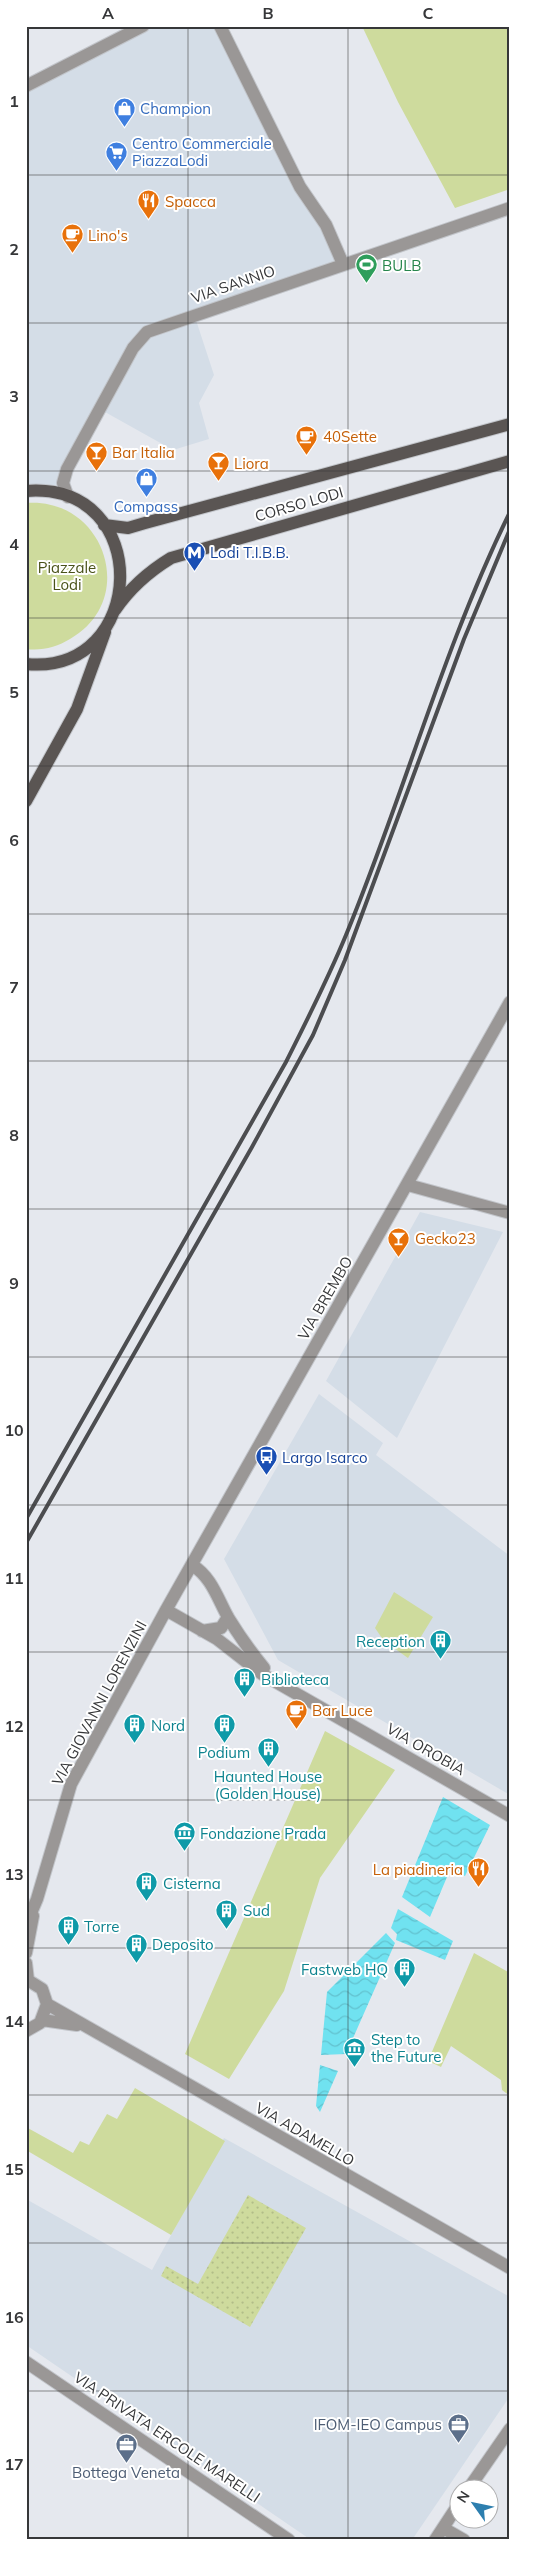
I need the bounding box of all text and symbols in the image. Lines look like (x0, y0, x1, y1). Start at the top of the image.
text: A (102, 3, 114, 23)
text: B (262, 3, 274, 23)
text: C (423, 3, 434, 23)
text: 1 (9, 91, 19, 111)
shop icon: Champion (112, 96, 136, 127)
place label: Champion (140, 99, 211, 118)
place label: Centro Commerciale PiazzaLodi (132, 134, 272, 170)
supermarket icon: Centro Commerciale PiazzaLodi (104, 140, 128, 171)
restaurant icon: Spacca (137, 189, 161, 220)
place label: Spacca (165, 192, 216, 211)
cafe icon: Lino's (60, 223, 84, 254)
place label: Lino's (88, 226, 128, 245)
text: 2 (9, 239, 19, 259)
sports icon: BULB (354, 253, 378, 284)
place label: BULB (382, 256, 422, 275)
street label: VIA SANNIO (189, 261, 277, 307)
text: 3 (9, 386, 19, 406)
cafe icon: 40Sette (295, 424, 319, 455)
place label: 40Sette (323, 427, 377, 446)
bar icon: Bar Italia (84, 440, 108, 471)
place label: Bar Italia (112, 443, 175, 462)
bar icon: Liora (206, 451, 230, 482)
place label: Liora (234, 454, 269, 473)
shop icon: Compass (134, 466, 158, 497)
street label: CORSO LODI (253, 482, 345, 526)
place label: Compass (114, 497, 178, 516)
text: 4 (9, 534, 19, 554)
metro station icon: Lodi T.I.B.B. (182, 540, 206, 571)
place label: Lodi T.I.B.B. (210, 543, 289, 562)
park label: Piazzale Lodi (38, 558, 96, 594)
text: 5 (9, 682, 19, 702)
text: 6 (9, 830, 19, 850)
text: 7 (9, 977, 19, 997)
text: 8 (9, 1125, 19, 1145)
bar icon: Gecko23 (387, 1226, 411, 1257)
place label: Gecko23 (415, 1229, 476, 1248)
street label: VIA BREMBO (293, 1253, 357, 1343)
text: 9 (9, 1273, 19, 1293)
text: 10 (4, 1420, 24, 1440)
bus stop icon: Largo Isarco (254, 1445, 278, 1476)
place label: Largo Isarco (282, 1448, 368, 1467)
text: 11 (4, 1568, 24, 1588)
street label: VIA GIOVANNI LORENZINI (47, 1617, 151, 1789)
building icon: Reception (429, 1629, 453, 1660)
place label: Reception (356, 1632, 425, 1651)
building icon: Biblioteca (233, 1667, 257, 1698)
place label: Biblioteca (261, 1670, 329, 1689)
cafe icon: Bar Luce (284, 1698, 308, 1729)
place label: Bar Luce (312, 1701, 373, 1720)
building icon: Podium (212, 1712, 236, 1743)
building icon: Nord (123, 1713, 147, 1744)
text: 12 (4, 1716, 24, 1736)
place label: Nord (151, 1716, 185, 1735)
street label: VIA OROBIA (383, 1719, 469, 1779)
building icon: Haunted House (Golden House) (256, 1736, 280, 1767)
place label: Podium (198, 1743, 250, 1762)
place label: Haunted House (Golden House) (214, 1767, 322, 1803)
museum icon: Fondazione Prada (172, 1821, 196, 1852)
place label: Fondazione Prada (200, 1824, 326, 1843)
restaurant icon: La piadineria (467, 1857, 491, 1888)
place label: La piadineria (373, 1860, 463, 1879)
text: 13 (4, 1864, 24, 1884)
building icon: Cisterna (135, 1871, 159, 1902)
place label: Cisterna (163, 1874, 221, 1893)
building icon: Sud (215, 1898, 239, 1929)
place label: Sud (243, 1901, 270, 1920)
building icon: Torre (56, 1914, 80, 1945)
place label: Torre (84, 1917, 119, 1936)
building icon: Deposito (124, 1932, 148, 1963)
place label: Deposito (152, 1935, 214, 1954)
building icon: Fastweb HQ (392, 1957, 416, 1988)
place label: Fastweb HQ (301, 1960, 388, 1979)
text: 14 (4, 2011, 24, 2031)
place label: Step to the Future (371, 2030, 441, 2066)
museum icon: Step to the Future (343, 2036, 367, 2067)
street label: VIA ADAMELLO (252, 2098, 358, 2170)
text: 15 (4, 2159, 24, 2179)
text: 16 (4, 2307, 24, 2327)
street label: VIA PRIVATA ERCOLE MARELLI (70, 2367, 264, 2507)
office icon: IFOM-IEO Campus (446, 2412, 470, 2443)
place label: IFOM-IEO Campus (314, 2415, 442, 2434)
office icon: Bottega Veneta (114, 2432, 138, 2463)
text: 17 (4, 2454, 24, 2474)
place label: Bottega Veneta (72, 2463, 180, 2482)
north arrow (448, 2478, 498, 2528)
text: N (453, 2488, 474, 2506)

